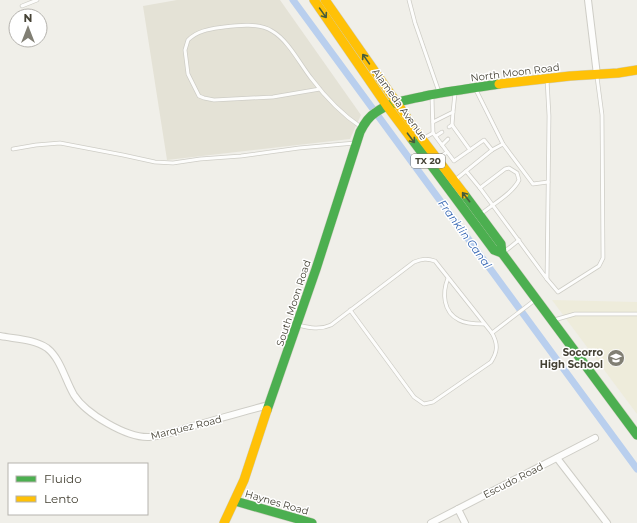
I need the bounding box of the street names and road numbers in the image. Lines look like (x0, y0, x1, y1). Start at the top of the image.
street label: North Moon Road (470, 61, 560, 84)
street label: Alameda Avenue (369, 66, 430, 143)
road number: TX 20 (411, 154, 445, 168)
street label: South Moon Road (273, 258, 314, 348)
street label: Marquez Road (149, 412, 223, 443)
street label: Escudo Road (481, 460, 545, 501)
street label: Haynes Road (243, 487, 310, 518)

